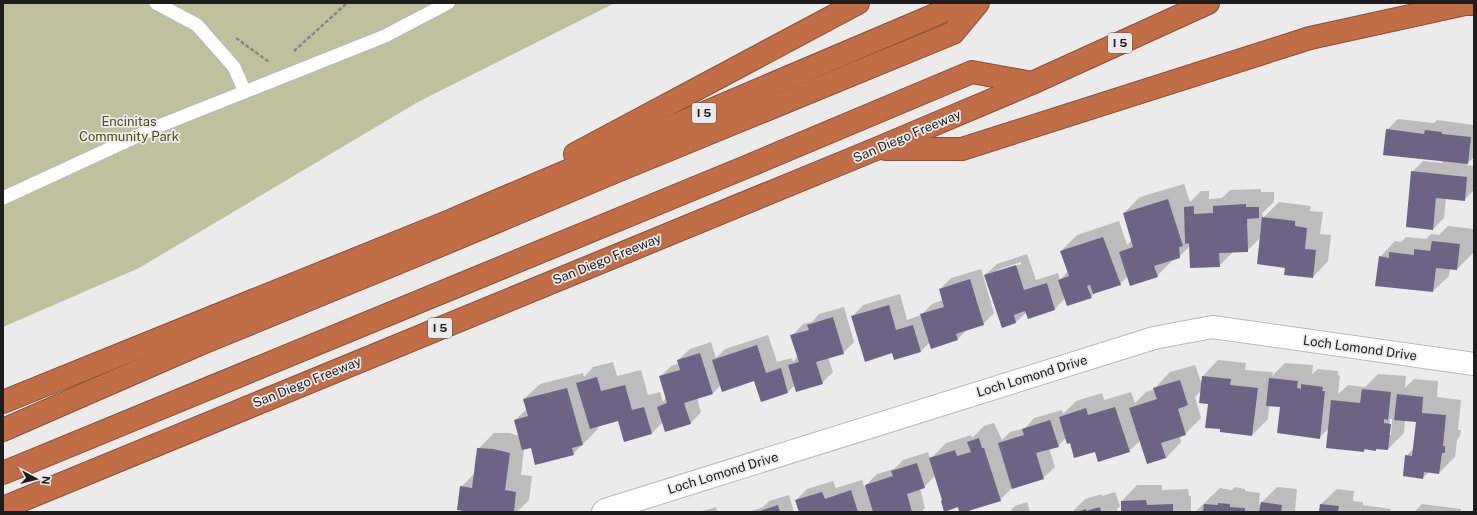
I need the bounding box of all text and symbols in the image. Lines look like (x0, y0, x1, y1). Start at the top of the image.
road number: I 5 (1108, 33, 1132, 53)
road number: I 5 (692, 103, 716, 123)
street label: San Diego Freeway (851, 106, 963, 165)
park label: Encinitas Community Park (79, 114, 179, 144)
street label: San Diego Freeway (551, 230, 663, 288)
road number: I 5 (428, 318, 452, 338)
street label: Loch Lomond Drive (1302, 333, 1418, 363)
street label: Loch Lomond Drive (975, 352, 1089, 400)
street label: San Diego Freeway (251, 353, 363, 411)
street label: Loch Lomond Drive (666, 449, 780, 497)
north arrow (16, 459, 56, 499)
text: N (39, 475, 52, 485)

